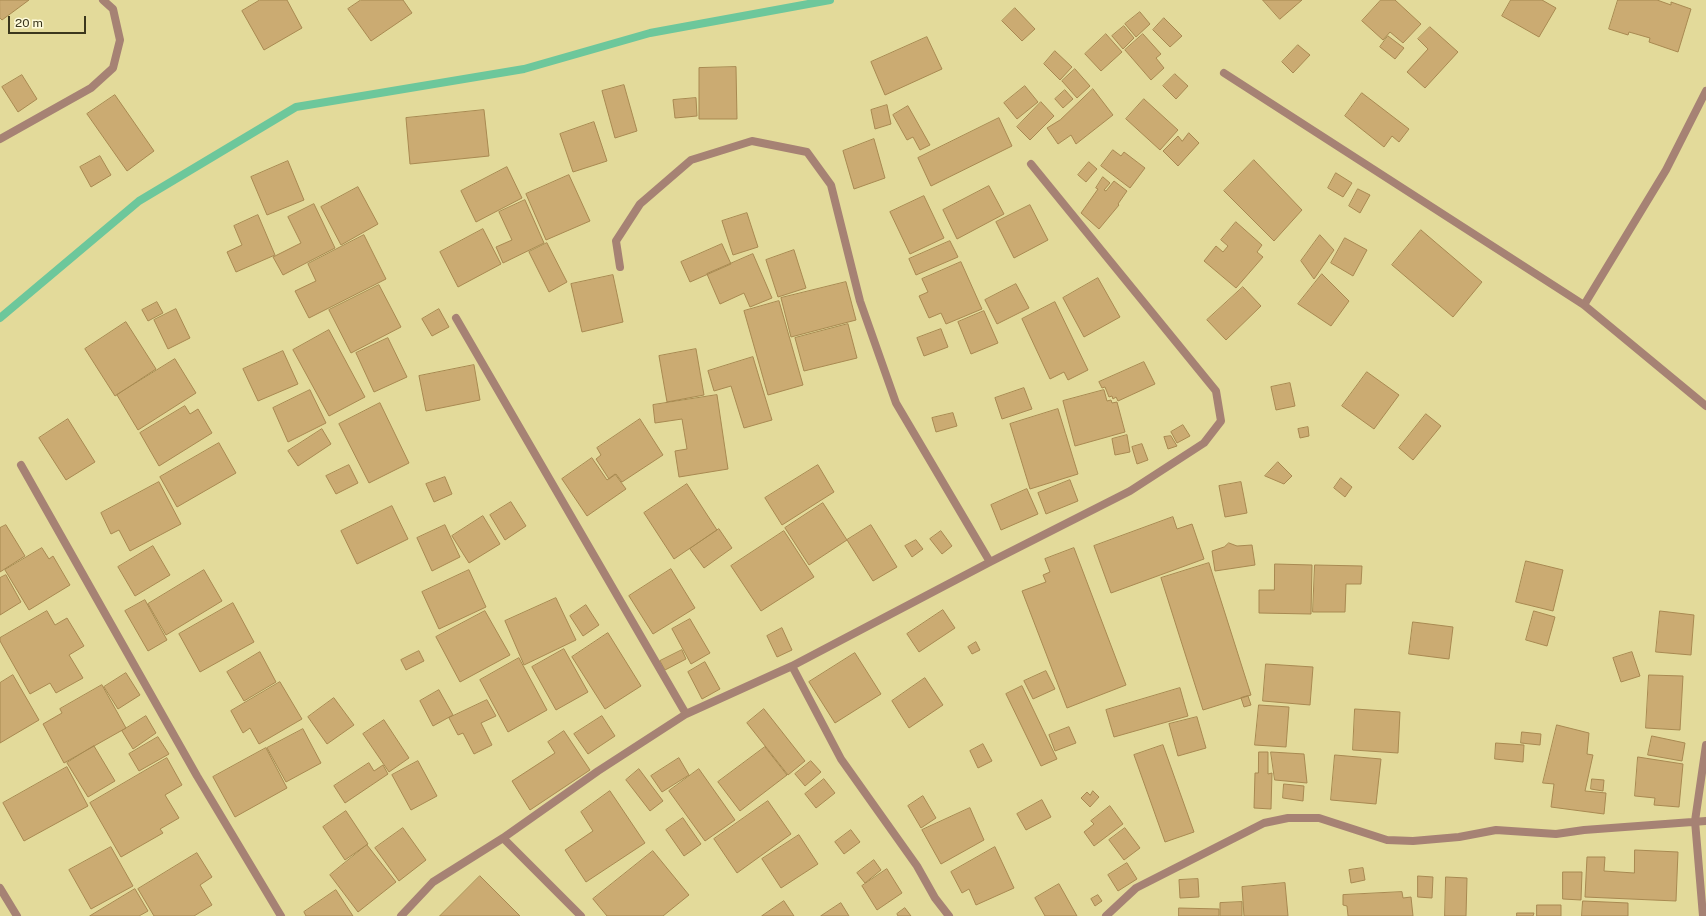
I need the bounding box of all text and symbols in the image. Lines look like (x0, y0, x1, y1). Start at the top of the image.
scale bar (10, 8, 88, 34)
text: 20 m (15, 16, 43, 30)

